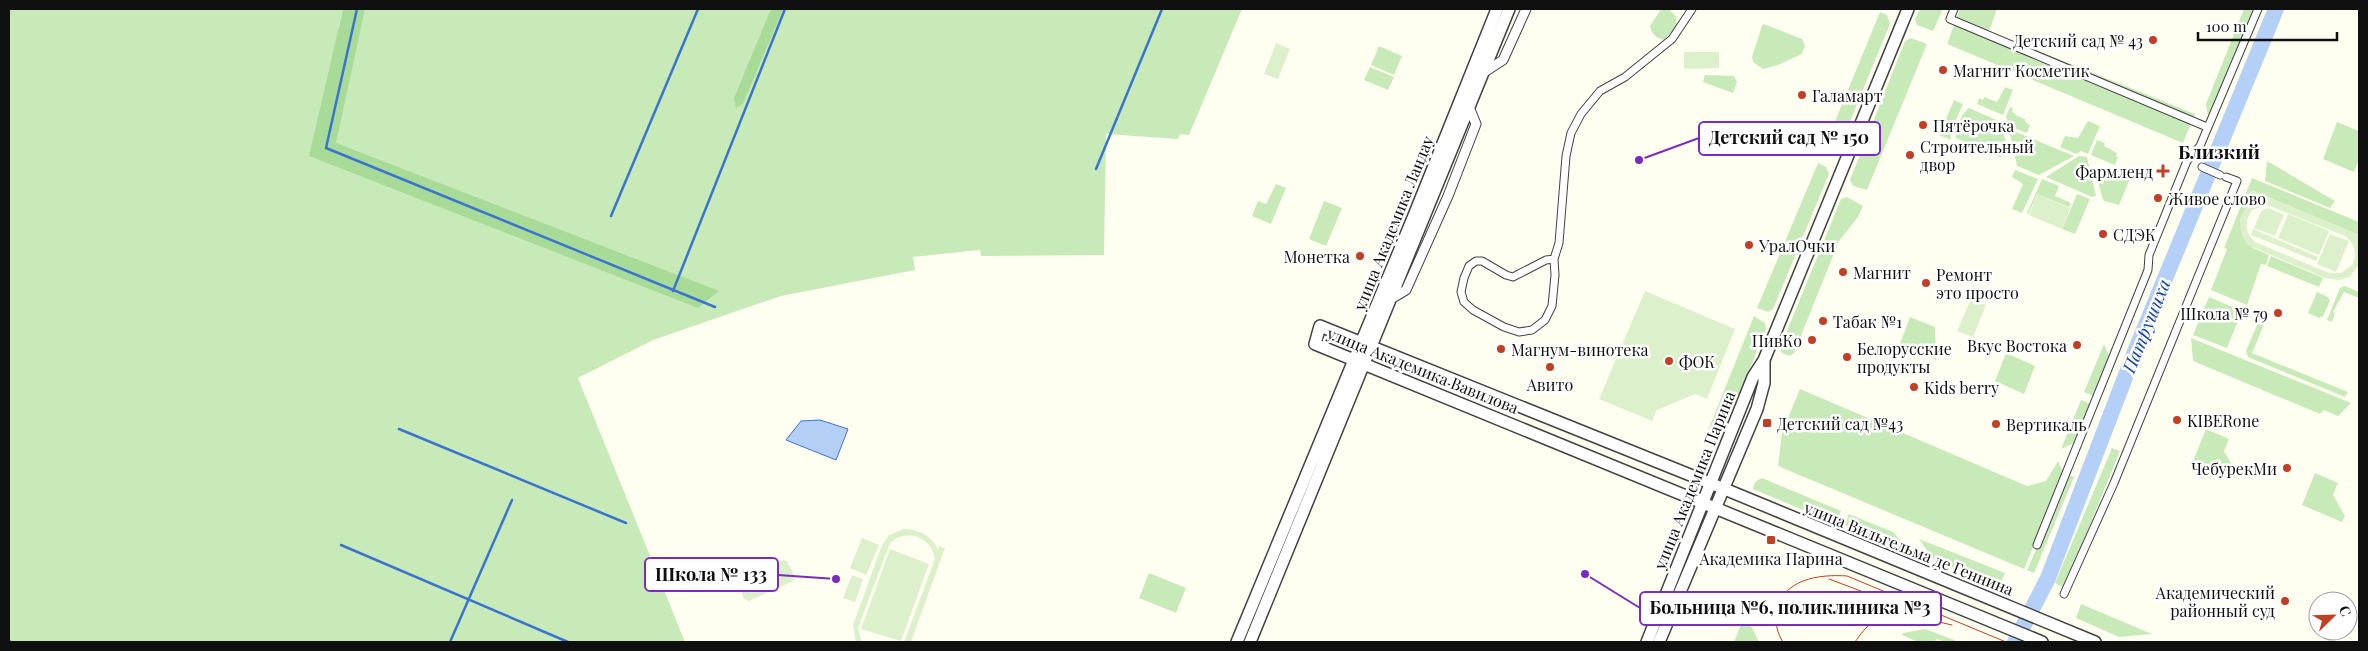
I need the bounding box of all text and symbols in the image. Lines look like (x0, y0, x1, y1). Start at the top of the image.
scale bar (2198, 10, 2337, 42)
text: 100 m (2206, 16, 2247, 36)
place label: Детский сад № 43 (2013, 30, 2143, 51)
marker: Детский сад № 43 (2147, 34, 2159, 46)
place label: Магнит Косметик (1953, 60, 2090, 81)
marker: Магнит Косметик (1937, 64, 1949, 76)
place label: Галамарт (1812, 85, 1883, 106)
marker: Галамарт (1796, 89, 1808, 101)
place label: Пятёрочка (1933, 115, 2014, 136)
marker: Пятёрочка (1917, 119, 1929, 131)
callout: Детский сад № 150 (1699, 122, 1880, 155)
text: Детский сад № 150 (1709, 125, 1869, 149)
street label: улица Академика Ландау (1348, 133, 1438, 314)
place label: Строительный двор (1920, 136, 2034, 175)
district label: Близкий (2178, 138, 2260, 164)
marker: Строительный двор (1904, 149, 1916, 161)
place label: Фармленд (2076, 161, 2154, 182)
marker: Фармленд (2157, 165, 2169, 177)
place label: Живое слово (2168, 188, 2266, 209)
marker: Живое слово (2152, 192, 2164, 204)
place label: СДЭК (2113, 224, 2156, 245)
marker: СДЭК (2097, 228, 2109, 240)
place label: УралОчки (1758, 235, 1835, 256)
marker: УралОчки (1743, 239, 1755, 251)
place label: Монетка (1284, 246, 1350, 267)
marker: Монетка (1354, 250, 1366, 262)
place label: Магнит (1853, 262, 1911, 283)
place label: Ремонт это просто (1936, 264, 2019, 303)
marker: Магнит (1837, 266, 1849, 278)
water label: Патрушиха (2116, 276, 2176, 377)
marker: Ремонт это просто (1920, 277, 1932, 289)
place label: Школа № 79 (2180, 303, 2268, 324)
marker: Школа № 79 (2272, 307, 2284, 319)
place label: Табак №1 (1833, 311, 1902, 332)
marker: Табак №1 (1817, 315, 1829, 327)
street label: улица Академика Вавилова (1323, 322, 1522, 418)
place label: ПивКо (1752, 330, 1802, 351)
marker: ПивКо (1806, 334, 1818, 346)
place label: Вкус Востока (1967, 335, 2067, 356)
place label: Белорусские продукты (1857, 338, 1952, 377)
place label: Магнум-винотека (1511, 339, 1649, 360)
marker: Вкус Востока (2071, 339, 2083, 351)
marker: Магнум-винотека (1495, 343, 1507, 355)
place label: ФОК (1679, 351, 1715, 372)
marker: Белорусские продукты (1841, 351, 1853, 363)
marker: ФОК (1663, 355, 1675, 367)
marker: Авито (1544, 361, 1556, 373)
place label: Авито (1526, 374, 1573, 395)
place label: Kids berry (1924, 377, 1999, 398)
marker: Kids berry (1908, 381, 1920, 393)
street label: улица Академика Парина (1648, 388, 1739, 573)
place label: KIBERone (2187, 410, 2259, 431)
place label: Детский сад №43 (1777, 413, 1903, 434)
place label: Вертикаль (2006, 414, 2087, 435)
marker: KIBERone (2171, 414, 2183, 426)
marker: Детский сад №43 (1761, 417, 1773, 429)
marker: Вертикаль (1990, 418, 2002, 430)
place label: ЧебурекМи (2191, 458, 2277, 479)
marker: ЧебурекМи (2281, 462, 2293, 474)
street label: улица Вильгельма де Геннина (1800, 496, 2017, 600)
marker: Академика Парина (1765, 534, 1777, 546)
place label: Академика Парина (1698, 548, 1843, 569)
callout: Школа № 133 (645, 558, 778, 591)
text: Школа № 133 (655, 562, 767, 586)
place label: Академический районный суд (2155, 582, 2276, 621)
north arrow (2308, 591, 2358, 641)
callout: Больница №6, поликлиника №3 (1640, 592, 1941, 625)
text: Больница №6, поликлиника №3 (1649, 595, 1931, 619)
marker: Академический районный суд (2279, 595, 2291, 607)
text: С (2335, 602, 2356, 619)

